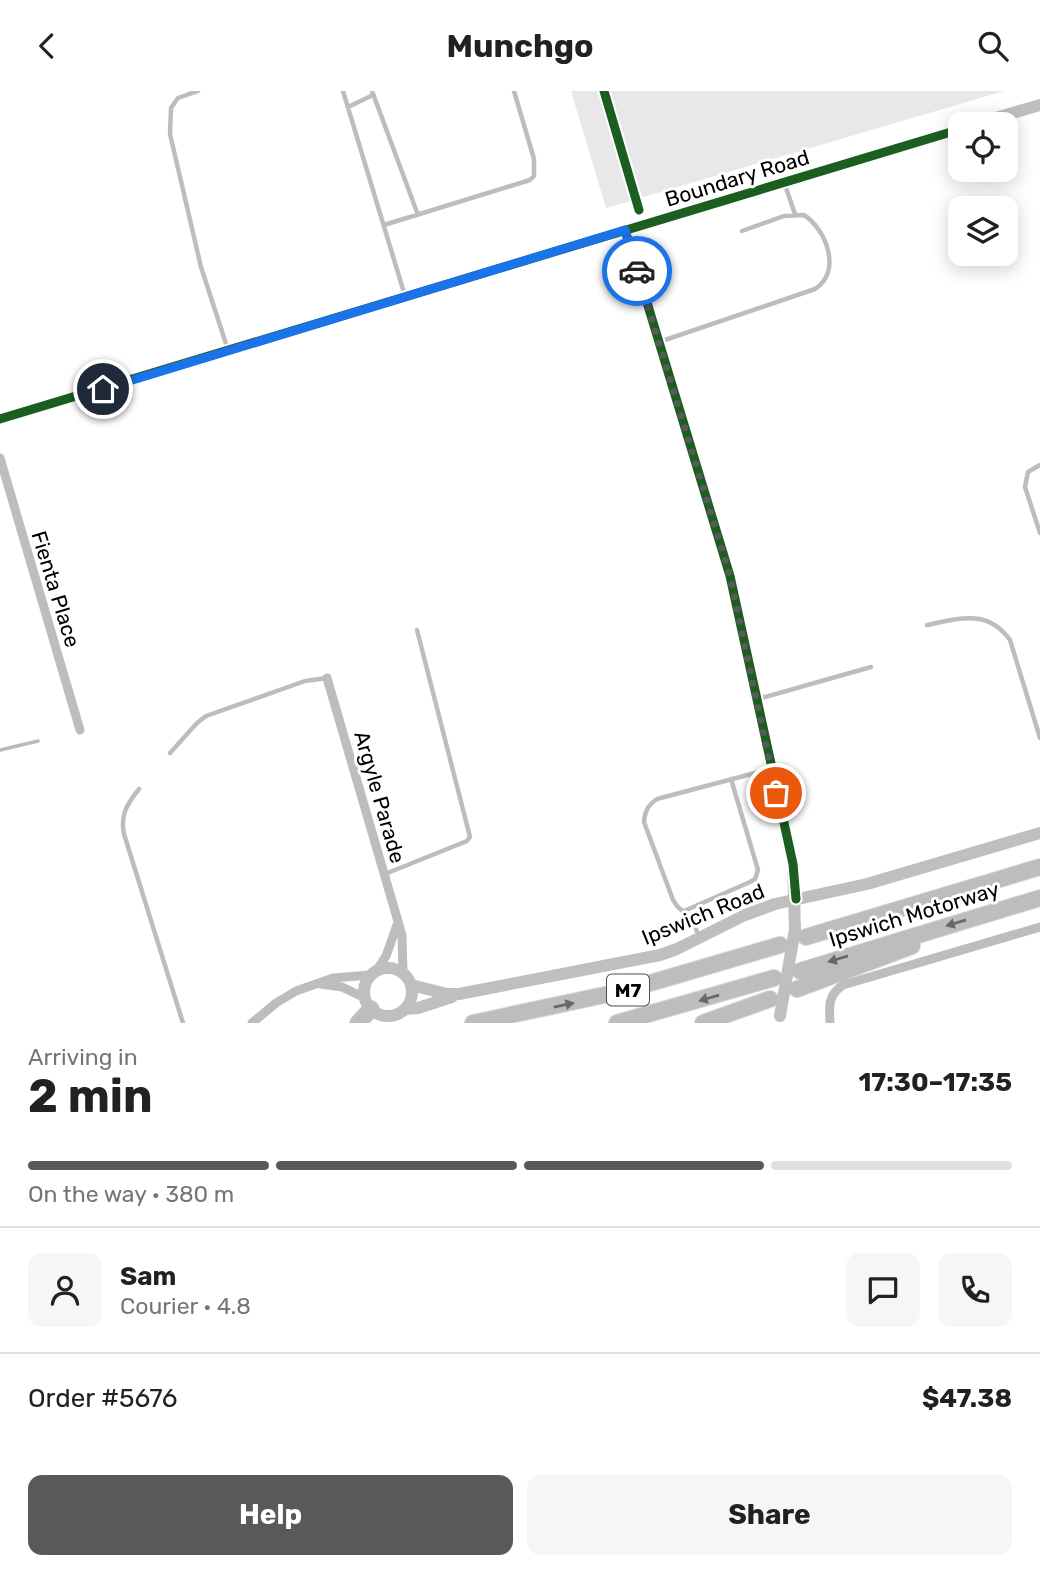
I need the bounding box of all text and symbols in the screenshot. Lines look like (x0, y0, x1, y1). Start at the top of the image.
icon: back (28, 27, 66, 65)
text: Munchgo (446, 27, 594, 65)
icon: search (974, 27, 1012, 65)
map controls (948, 112, 1018, 266)
button: locate (948, 112, 1018, 182)
street label: Boundary Road (662, 144, 812, 212)
button: layers (948, 196, 1018, 266)
courier (602, 236, 672, 306)
icon: car (618, 252, 656, 290)
pin (73, 359, 133, 419)
icon: home (84, 370, 122, 408)
street label: Fienta Place (26, 528, 86, 650)
street label: Argyle Parade (349, 728, 411, 866)
pin (746, 763, 806, 823)
icon: bag (757, 774, 795, 812)
street label: Ipswich Motorway (826, 876, 1002, 952)
street label: Ipswich Road (638, 878, 768, 950)
one-way arrow (945, 919, 966, 929)
one-way arrow (827, 955, 848, 965)
road number: M7 (607, 975, 649, 1005)
one-way arrow (698, 993, 719, 1003)
one-way arrow (553, 999, 575, 1010)
text: Arriving in (28, 1043, 138, 1071)
text: 17:30–17:35 (858, 1067, 1012, 1098)
text: 2 min (28, 1069, 153, 1124)
text: On the way · 380 m (28, 1180, 234, 1208)
button: person (28, 1253, 102, 1327)
button: chat (846, 1253, 920, 1327)
button: phone (938, 1253, 1012, 1327)
text: Sam (120, 1261, 176, 1292)
text: Courier · 4.8 (120, 1292, 251, 1320)
text: Order #5676 (28, 1383, 178, 1414)
text: $47.38 (922, 1383, 1012, 1414)
button: Help (28, 1475, 513, 1555)
button: Share (527, 1475, 1012, 1555)

